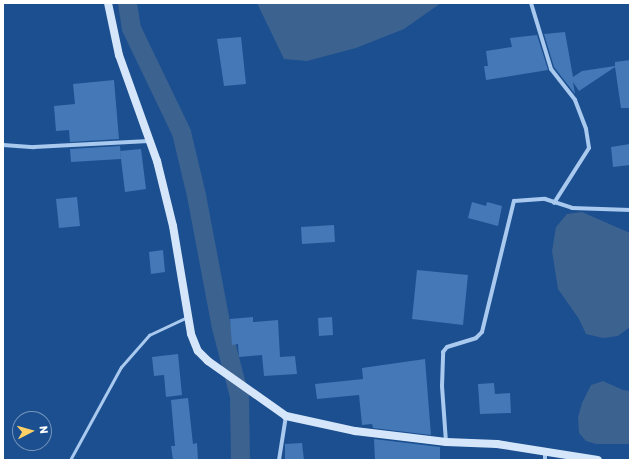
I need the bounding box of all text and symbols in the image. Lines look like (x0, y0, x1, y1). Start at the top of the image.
north arrow (12, 411, 52, 451)
text: N (37, 425, 50, 434)

